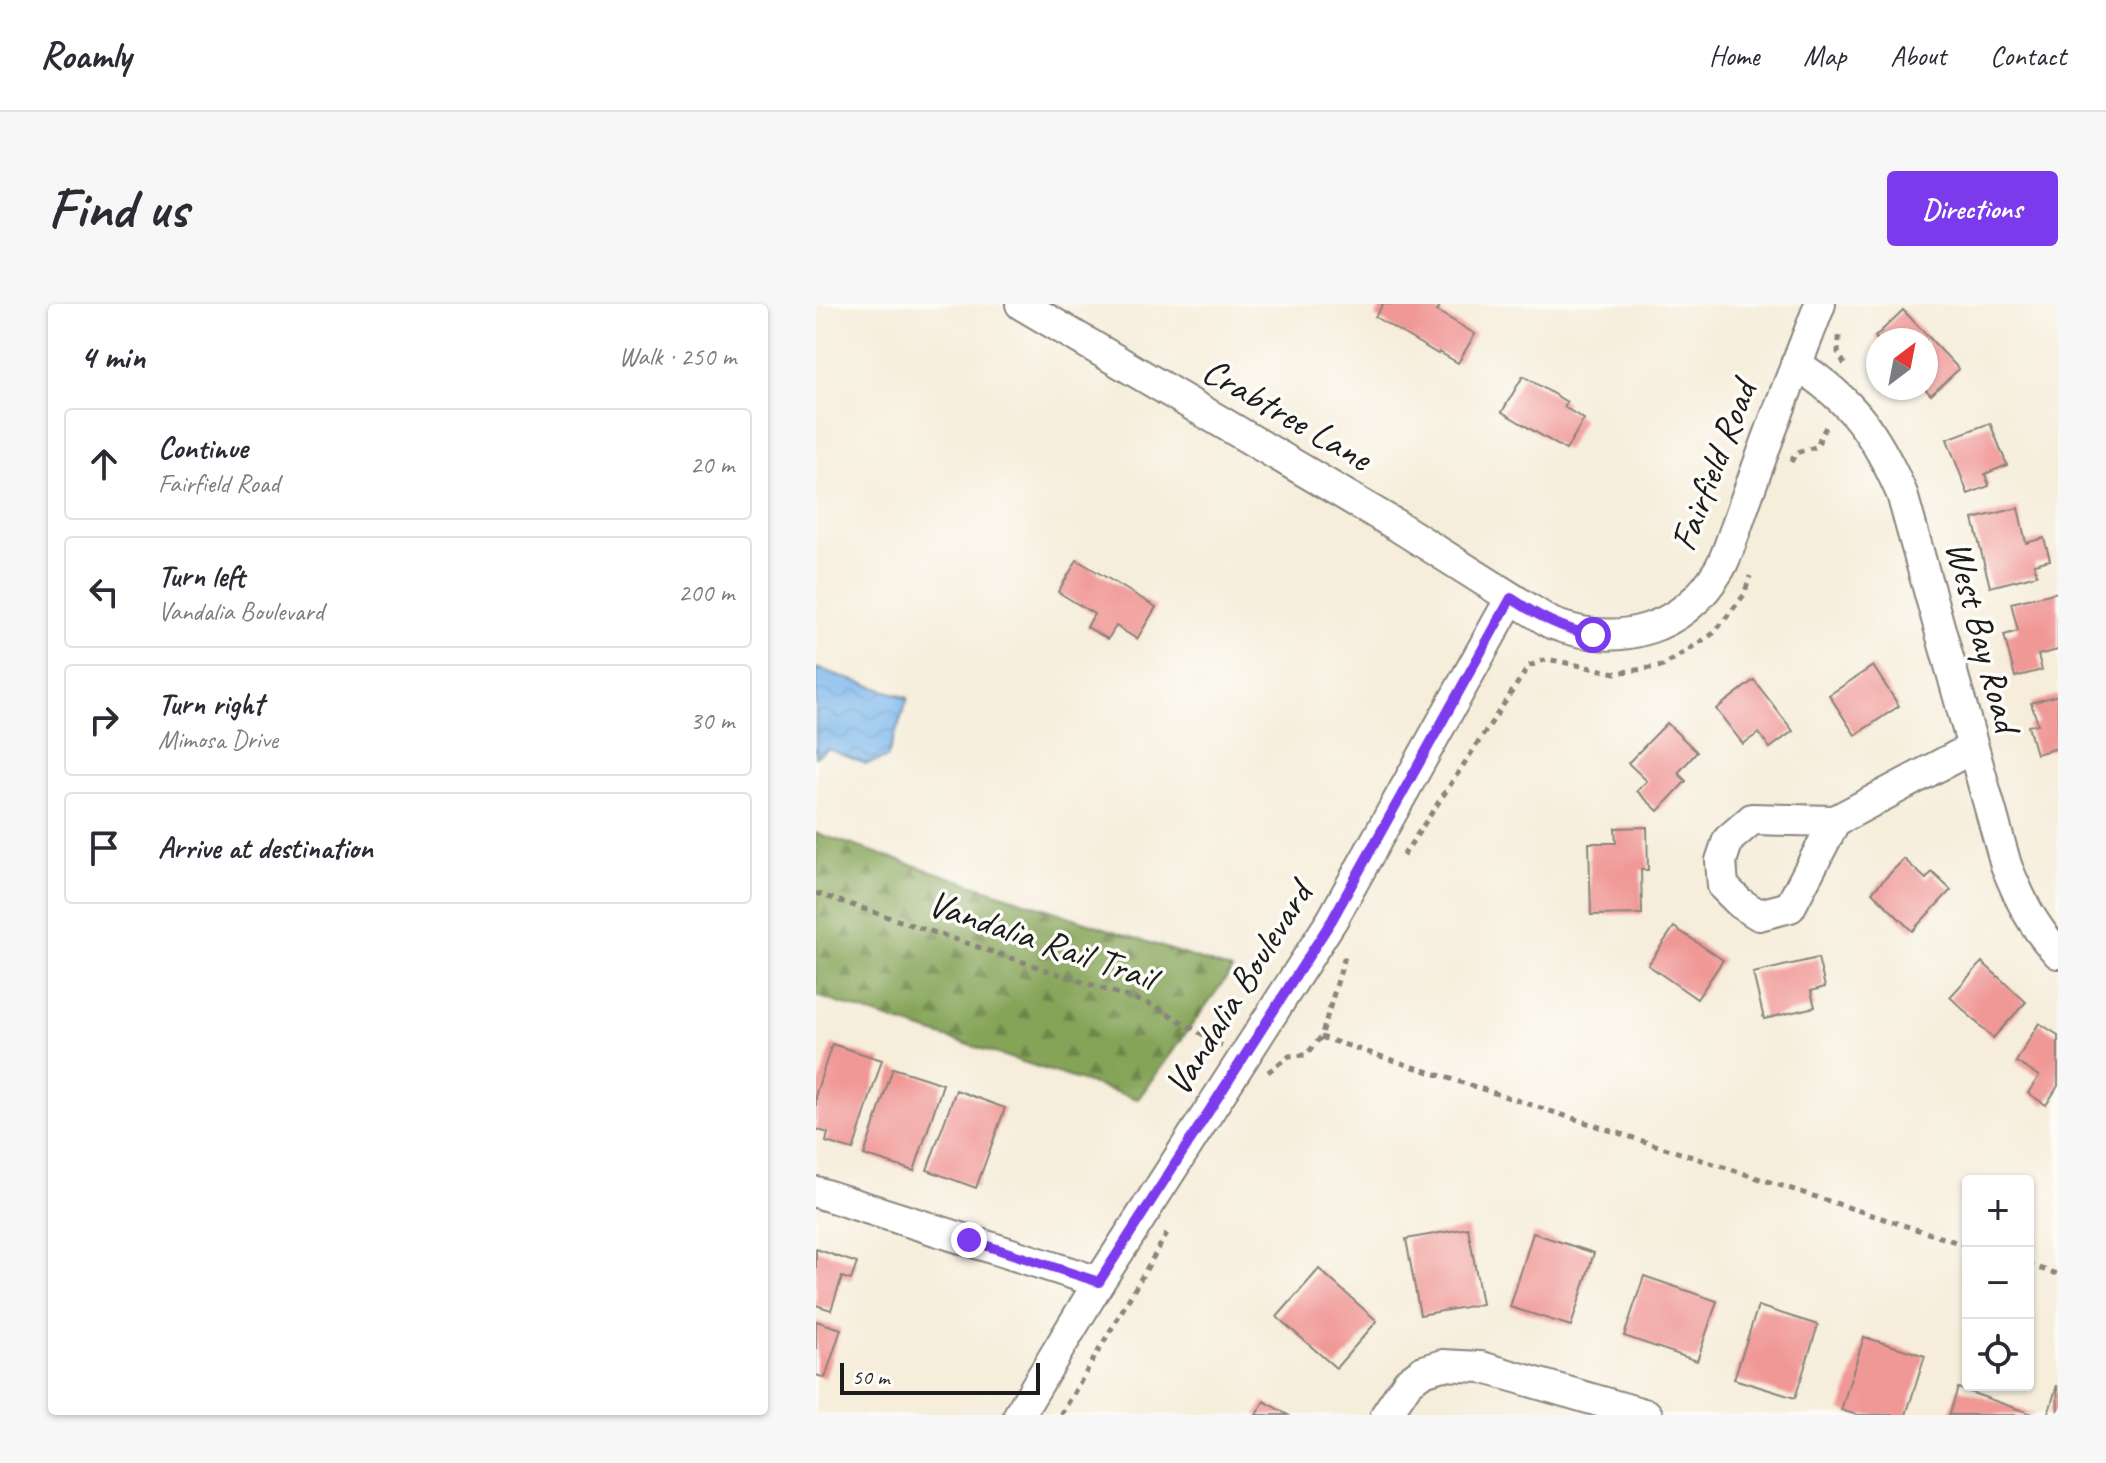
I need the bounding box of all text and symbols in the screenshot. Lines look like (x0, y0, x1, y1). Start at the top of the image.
text: Roamly (40, 32, 131, 79)
text: Home (1709, 38, 1759, 73)
text: Map (1803, 38, 1846, 73)
text: About (1890, 38, 1946, 73)
text: Contact (1990, 38, 2066, 73)
button: Directions (1887, 171, 2058, 246)
text: Find us (48, 173, 188, 244)
north arrow (1866, 328, 1938, 400)
text: 4 min (80, 335, 145, 378)
text: Walk · 250 m (619, 340, 736, 373)
street label: Crabtree Lane (1194, 347, 1382, 482)
street label: Fairfield Road (1659, 369, 1769, 557)
text: Continue (158, 429, 248, 467)
icon: ahead (82, 442, 126, 486)
text: 20 m (690, 448, 734, 481)
text: Fairfield Road (158, 467, 279, 500)
street label: West Bay Road (1935, 536, 2033, 742)
text: Turn left (158, 557, 245, 595)
icon: left (82, 570, 126, 614)
text: 200 m (678, 576, 734, 609)
text: Vandalia Boulevard (158, 595, 324, 628)
route start (1575, 617, 1611, 653)
text: Turn right (158, 685, 263, 723)
icon: right (82, 698, 126, 742)
text: 30 m (690, 704, 734, 737)
text: Mimosa Drive (158, 723, 278, 756)
icon: arrive (82, 826, 126, 870)
text: Arrive at destination (158, 829, 373, 867)
street label: Vandalia Boulevard (1154, 869, 1325, 1104)
street label: Vandalia Rail Trail (922, 879, 1168, 1003)
map controls (1962, 1175, 2034, 1391)
button: + (1962, 1175, 2034, 1247)
route end (951, 1222, 987, 1258)
button: − (1962, 1247, 2034, 1319)
button: locate (1962, 1319, 2034, 1391)
scale bar (840, 1359, 1040, 1395)
text: 50 m (852, 1363, 889, 1391)

